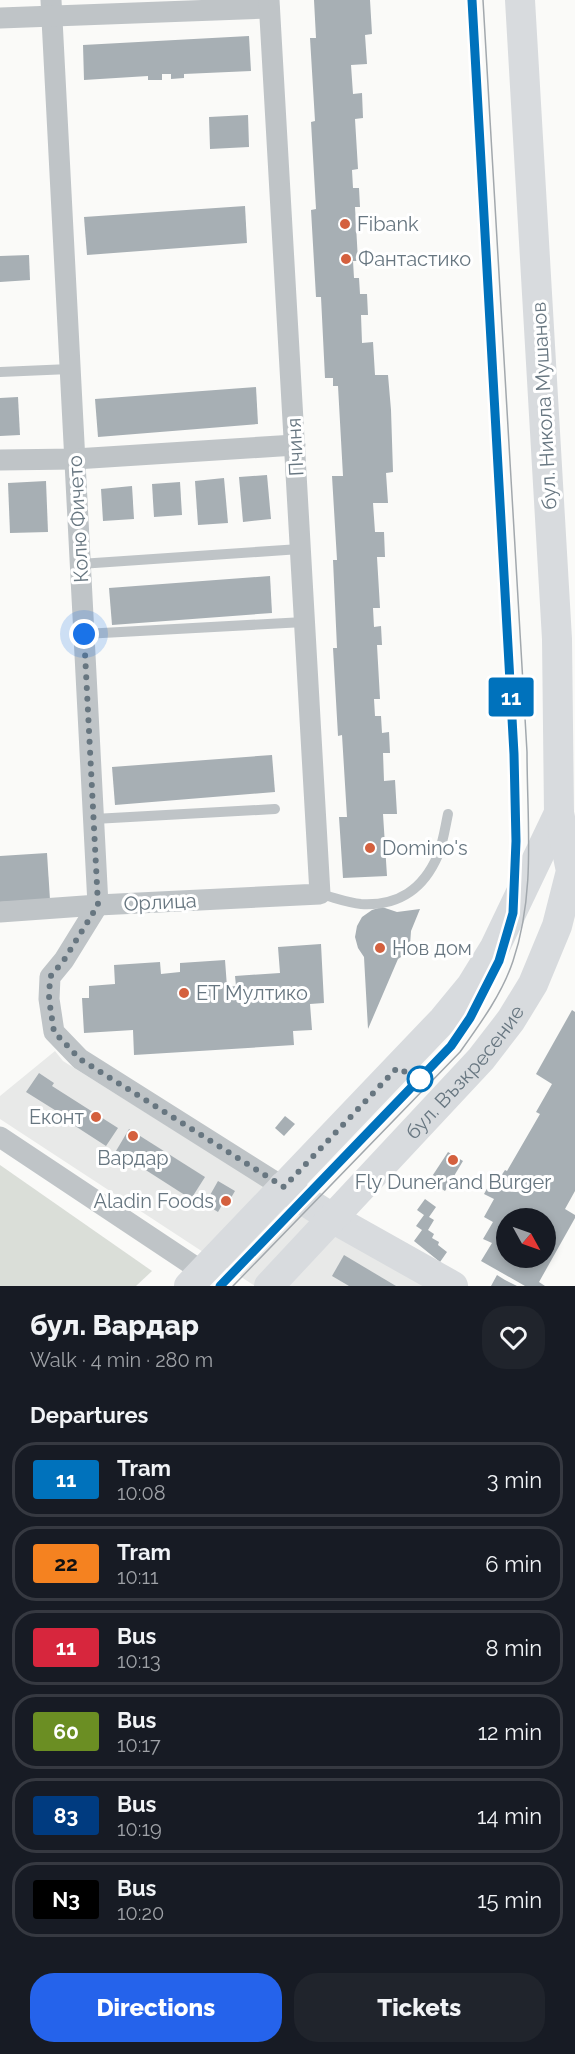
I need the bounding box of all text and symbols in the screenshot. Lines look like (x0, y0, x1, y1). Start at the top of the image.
place label: Fibank (357, 212, 419, 236)
marker: Fibank (338, 217, 352, 231)
place label: Фантастико (358, 247, 471, 271)
marker: Фантастико (339, 252, 353, 266)
street label: бул. Никола Мушанов (527, 301, 561, 511)
street label: Пчиня (281, 417, 309, 477)
street label: Колю Фичето (63, 455, 93, 583)
your location (69, 619, 99, 649)
line badge: 11 (484, 678, 538, 716)
text: 11 (501, 685, 521, 710)
place label: Domino's (382, 836, 468, 860)
marker: Domino's (363, 841, 377, 855)
street label: Орлица (123, 888, 197, 916)
place label: Нов дом (392, 936, 472, 960)
marker: Нов дом (373, 941, 387, 955)
place label: ЕТ Мултико (196, 981, 308, 1005)
marker: ЕТ Мултико (177, 986, 191, 1000)
street label: бул. Възкресение (400, 1001, 529, 1144)
unlabelled marker (407, 1066, 433, 1092)
place label: Еконт (29, 1105, 84, 1129)
marker: Еконт (89, 1110, 103, 1124)
marker: Вардар (126, 1129, 140, 1143)
place label: Вардар (97, 1146, 169, 1170)
marker: Fly Duner and Burger (446, 1153, 460, 1167)
place label: Fly Duner and Burger (355, 1170, 551, 1194)
place label: Aladin Foods (94, 1189, 214, 1213)
marker: Aladin Foods (219, 1194, 233, 1208)
north arrow (496, 1208, 556, 1268)
map controls (496, 1208, 556, 1268)
button: heart (482, 1306, 545, 1369)
text: бул. Вардар (30, 1309, 199, 1342)
text: Walk · 4 min · 280 m (30, 1348, 213, 1372)
text: Departures (30, 1402, 148, 1428)
text: Tram (117, 1455, 171, 1481)
text: 11 (56, 1467, 76, 1492)
text: 3 min (487, 1467, 542, 1493)
text: 10:08 (117, 1481, 166, 1505)
text: Tram (117, 1539, 171, 1565)
text: 22 (54, 1551, 78, 1576)
text: 6 min (485, 1551, 542, 1577)
text: 10:11 (117, 1565, 159, 1589)
text: Bus (117, 1623, 156, 1649)
text: 11 (56, 1635, 76, 1660)
text: 8 min (486, 1635, 542, 1661)
text: 10:13 (117, 1649, 161, 1673)
text: Bus (117, 1707, 156, 1733)
text: 60 (53, 1719, 79, 1744)
text: 12 min (478, 1719, 542, 1745)
text: 10:17 (117, 1733, 161, 1757)
text: Bus (117, 1791, 156, 1817)
text: 83 (54, 1803, 78, 1828)
text: 14 min (477, 1803, 542, 1829)
text: 10:19 (117, 1817, 162, 1841)
text: Bus (117, 1875, 156, 1901)
text: N3 (52, 1887, 80, 1912)
text: 15 min (477, 1887, 542, 1913)
text: 10:20 (117, 1901, 164, 1925)
button: Directions (30, 1973, 282, 2042)
button: Tickets (294, 1973, 545, 2042)

